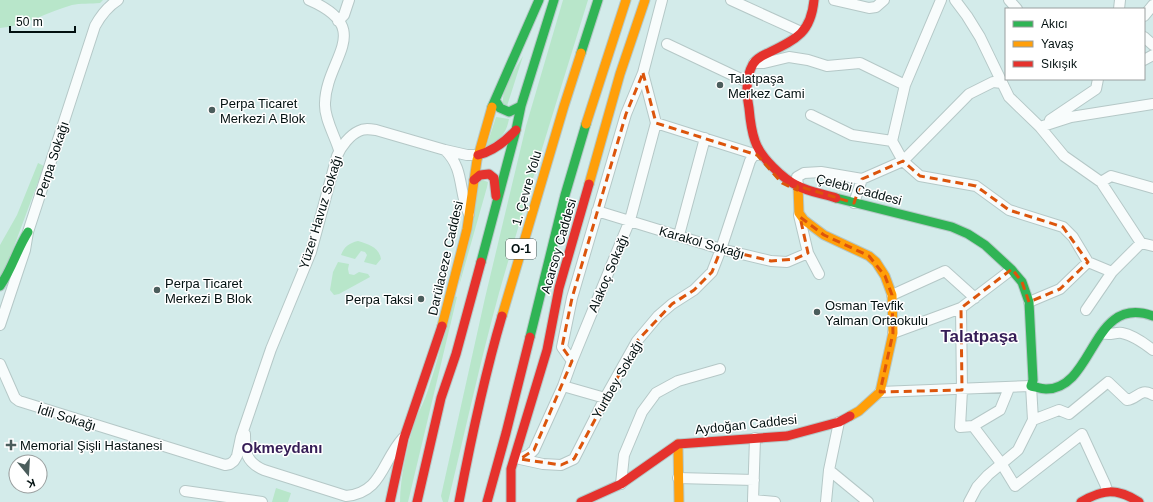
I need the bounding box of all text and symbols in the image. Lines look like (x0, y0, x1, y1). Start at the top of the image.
scale bar (10, 8, 75, 34)
legend (1005, 8, 1145, 80)
text: 50 m (16, 15, 43, 29)
text: Akıcı (1041, 17, 1068, 31)
text: Yavaş (1041, 37, 1073, 51)
text: Sıkışık (1041, 57, 1078, 71)
place label: Talatpaşa Merkez Cami (728, 71, 805, 101)
marker: Talatpaşa Merkez Cami (715, 80, 725, 90)
place label: Perpa Ticaret Merkezi A Blok (220, 96, 306, 126)
marker: Perpa Ticaret Merkezi A Blok (207, 105, 217, 115)
street label: Perpa Sokağı (33, 119, 72, 199)
street label: 1. Çevre Yolu (509, 149, 544, 227)
street label: Yüzer Havuz Sokağı (296, 153, 345, 271)
street label: Çelebi Caddesi (814, 171, 903, 208)
street label: Acarsoy Caddesi (538, 197, 579, 295)
street label: Darülaceze Caddesi (425, 199, 466, 317)
street label: Karakol Sokağı (657, 223, 746, 262)
street label: Alakoç Sokağı (585, 232, 632, 314)
road number: O-1 (506, 239, 536, 259)
place label: Perpa Ticaret Merkezi B Blok (165, 276, 252, 306)
marker: Perpa Ticaret Merkezi B Blok (152, 285, 162, 295)
place label: Perpa Taksi (345, 292, 413, 307)
marker: Perpa Taksi (416, 294, 426, 304)
place label: Osman Tevfik Yalman Ortaokulu (825, 298, 928, 328)
marker: Osman Tevfik Yalman Ortaokulu (812, 307, 822, 317)
district label: Talatpaşa (940, 327, 1018, 346)
street label: Yurtbey Sokağı (589, 337, 646, 421)
street label: İdil Sokağı (36, 401, 98, 434)
street label: Aydoğan Caddesi (694, 412, 798, 437)
place label: Memorial Şişli Hastanesi (20, 438, 162, 453)
marker: Memorial Şişli Hastanesi (5, 439, 17, 451)
district label: Okmeydanı (242, 439, 322, 456)
north arrow (8, 454, 48, 494)
text: K (25, 477, 37, 490)

